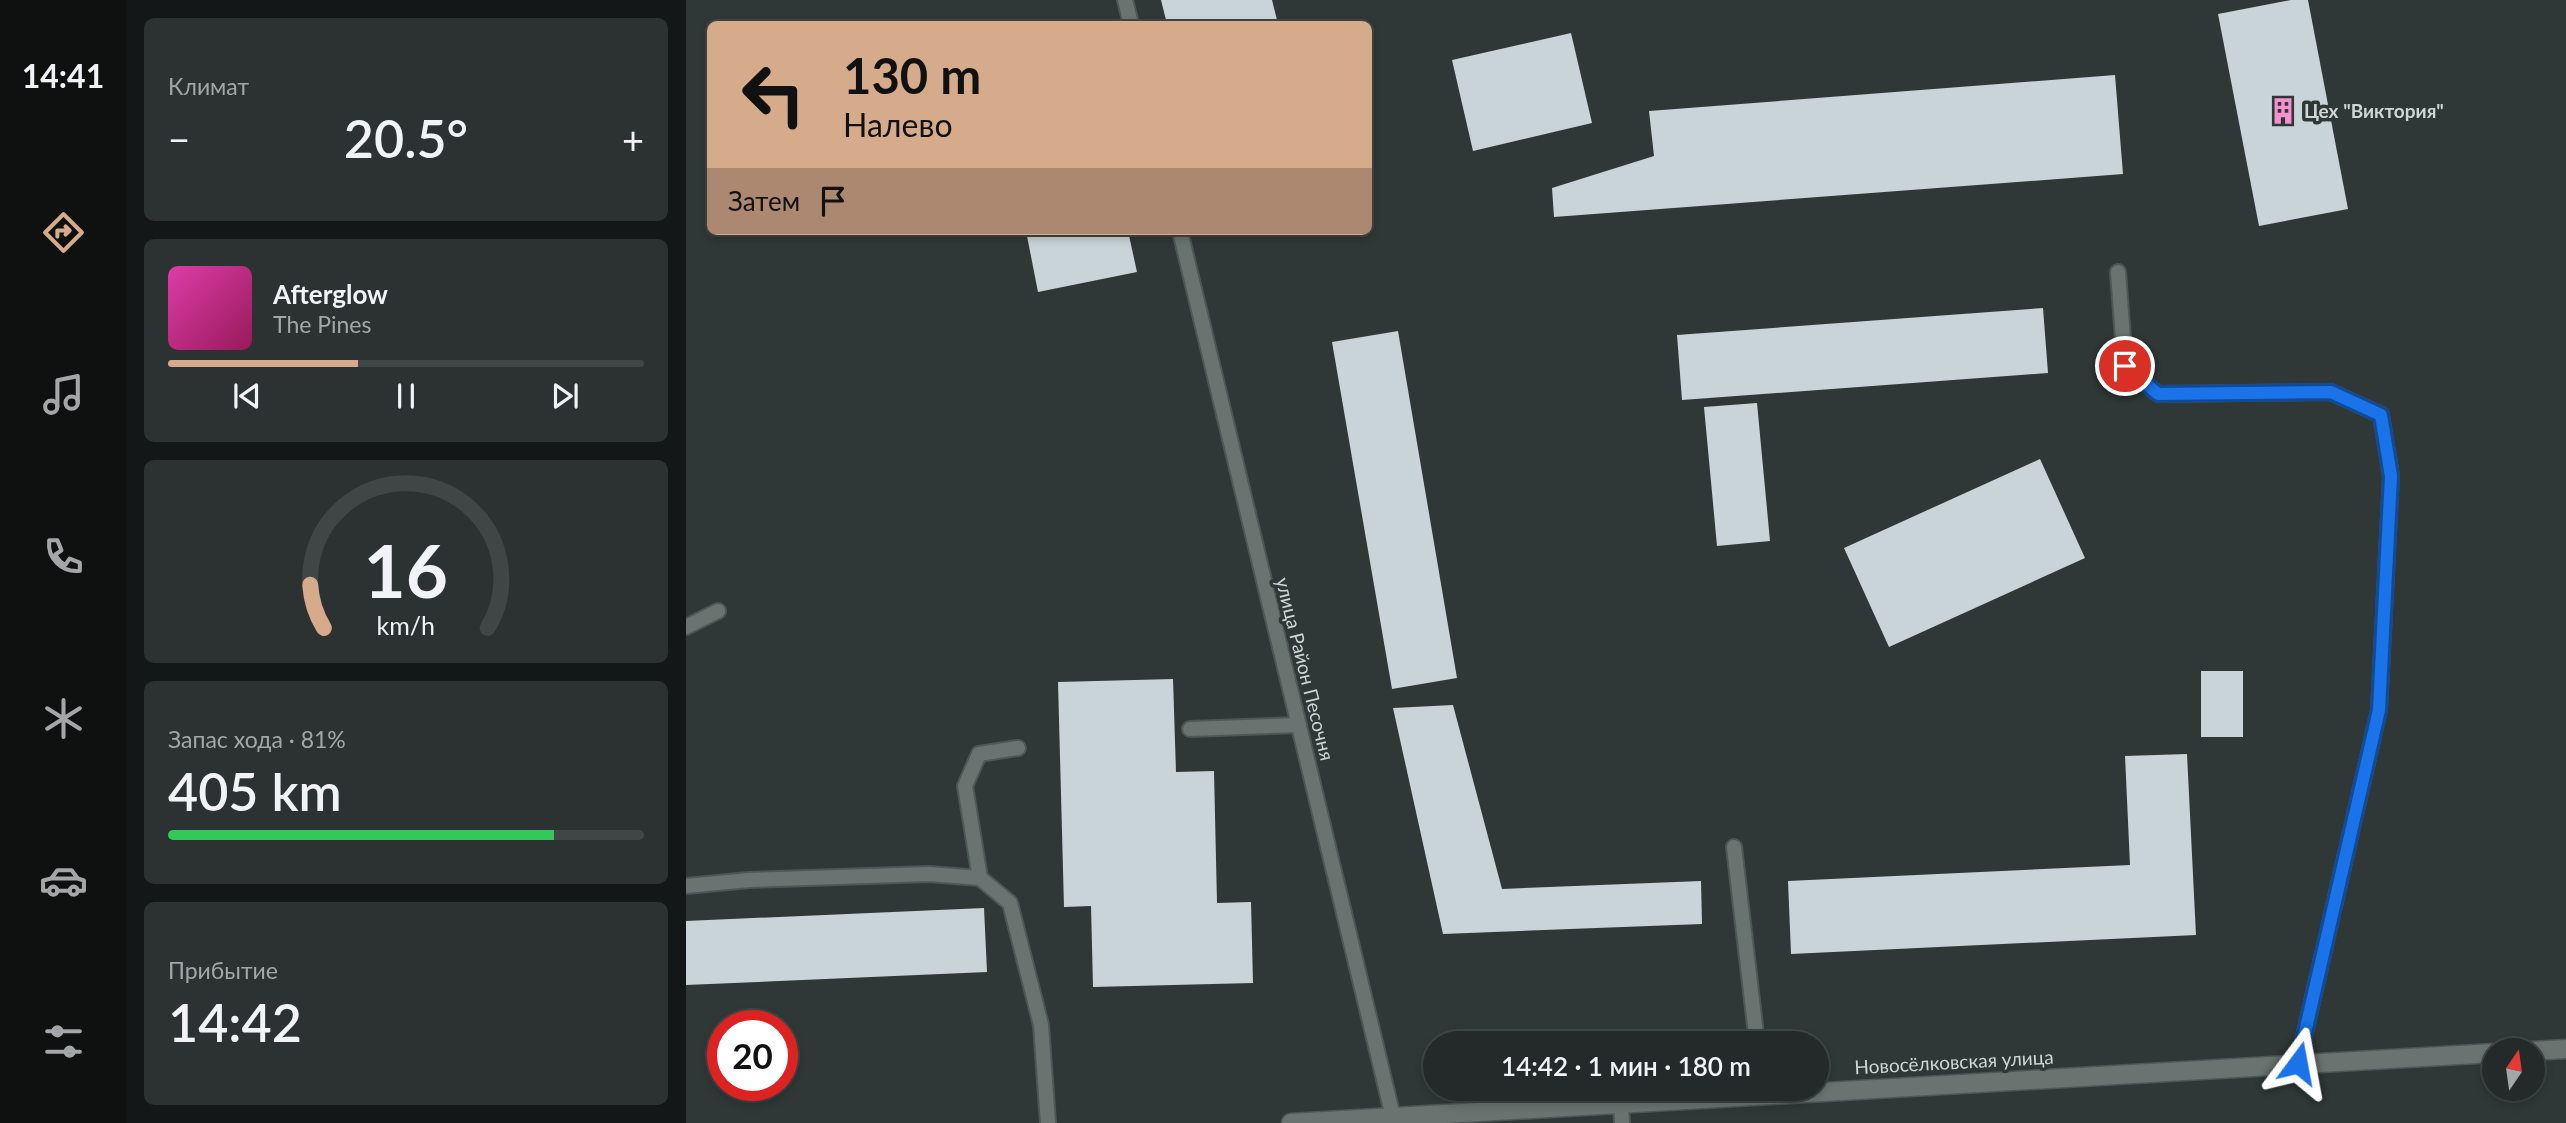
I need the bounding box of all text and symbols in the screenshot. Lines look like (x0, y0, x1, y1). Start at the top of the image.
text: 130 m (843, 46, 981, 104)
icon: left (728, 49, 819, 140)
text: 14:41 (22, 56, 104, 95)
text: Климат (168, 72, 249, 100)
building icon: Цех "Виктория" (2268, 96, 2298, 126)
place label: Цех "Виктория" (2304, 99, 2444, 122)
text: Налево (843, 105, 953, 144)
text: 20.5° (344, 107, 468, 169)
text: − (168, 116, 190, 162)
text: + (622, 116, 644, 162)
icon: arrive (814, 182, 852, 220)
text: Затем (728, 185, 800, 217)
icon: directions (39, 208, 88, 257)
text: Afterglow (273, 278, 388, 310)
text: The Pines (273, 310, 371, 338)
pin (2095, 336, 2155, 396)
icon: arrive (2106, 347, 2144, 385)
icon: music (39, 370, 88, 419)
icon: previous (228, 377, 266, 415)
icon: pause (387, 377, 425, 415)
icon: next (546, 377, 584, 415)
text: 16 (364, 526, 448, 614)
icon: phone (39, 532, 88, 581)
street label: улица Район Песочня (1272, 575, 1339, 763)
text: km/h (377, 609, 435, 639)
icon: climate (39, 694, 88, 743)
text: Запас хода · 81% (168, 725, 346, 753)
text: 405 km (168, 760, 342, 822)
icon: car (39, 856, 88, 905)
text: Прибытие (168, 956, 278, 984)
text: 14:42 (168, 991, 302, 1053)
speed limit sign: 20 (707, 1010, 798, 1101)
icon: filters (39, 1017, 88, 1066)
position arrow (2261, 1026, 2335, 1100)
north arrow (2482, 1038, 2544, 1101)
map controls (2482, 1038, 2545, 1101)
street label: Новосёлковская улица (1854, 1045, 2054, 1078)
text: 14:42 · 1 мин · 180 m (1501, 1050, 1751, 1082)

